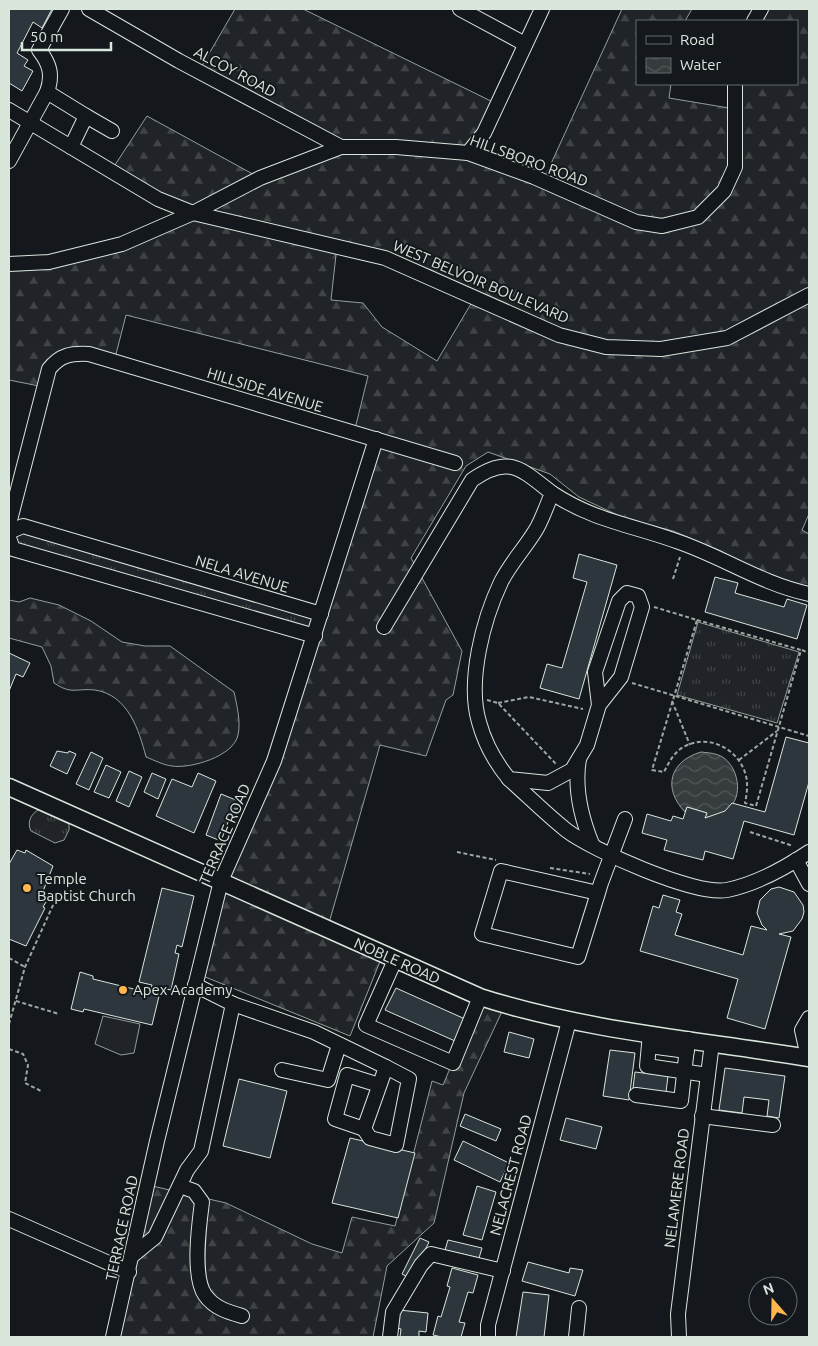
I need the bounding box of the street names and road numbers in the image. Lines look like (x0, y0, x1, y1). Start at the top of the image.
street label: ALCOY ROAD (191, 43, 279, 100)
street label: HILLSBORO ROAD (468, 131, 591, 190)
street label: WEST BELVOIR BOULEVARD (391, 237, 572, 326)
street label: HILLSIDE AVENUE (205, 364, 325, 415)
street label: NELA AVENUE (193, 551, 291, 596)
street label: TERRACE ROAD (196, 781, 253, 887)
street label: NOBLE ROAD (351, 934, 443, 987)
street label: NELACREST ROAD (486, 1113, 535, 1237)
street label: NELAMERE ROAD (661, 1127, 692, 1249)
street label: TERRACE ROAD (102, 1173, 141, 1282)

